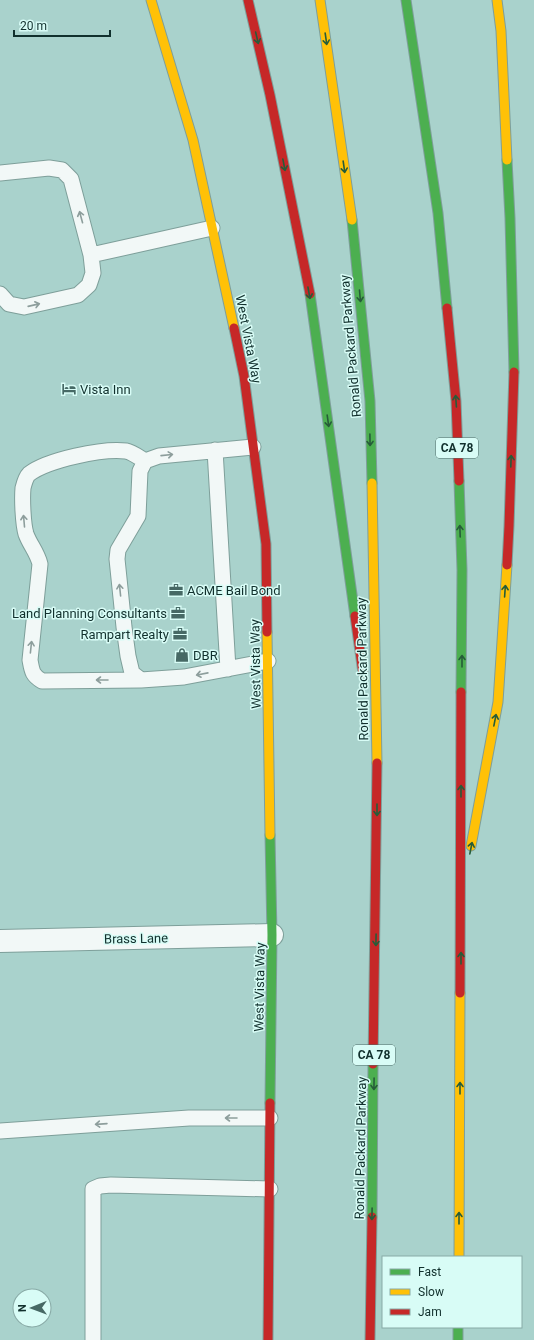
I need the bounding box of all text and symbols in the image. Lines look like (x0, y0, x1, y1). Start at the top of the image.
scale bar (14, 12, 110, 38)
text: 20 m (20, 19, 47, 33)
one-way arrow (253, 31, 261, 44)
one-way arrow (322, 32, 330, 45)
one-way arrow (280, 158, 288, 171)
one-way arrow (340, 160, 348, 173)
one-way arrow (77, 211, 84, 224)
street label: Ronald Packard Parkway (337, 274, 364, 418)
one-way arrow (305, 286, 313, 299)
one-way arrow (356, 289, 363, 302)
street label: West Vista Way (233, 294, 264, 384)
one-way arrow (27, 300, 40, 308)
hotel icon: Vista Inn (61, 381, 77, 397)
place label: Vista Inn (80, 382, 131, 397)
one-way arrow (452, 395, 459, 408)
one-way arrow (324, 414, 332, 427)
one-way arrow (366, 433, 374, 446)
road number: CA 78 (436, 438, 478, 458)
one-way arrow (160, 451, 173, 459)
one-way arrow (508, 455, 515, 468)
one-way arrow (21, 515, 28, 528)
one-way arrow (457, 525, 464, 538)
office icon: ACME Bail Bond (168, 582, 184, 598)
place label: ACME Bail Bond (187, 583, 281, 598)
one-way arrow (116, 584, 124, 597)
one-way arrow (502, 585, 509, 598)
street label: Ronald Packard Parkway (354, 597, 371, 741)
office icon: Land Planning Consultants (170, 605, 186, 621)
place label: Land Planning Consultants (12, 606, 167, 621)
street label: West Vista Way (247, 619, 264, 709)
office icon: Rampart Realty (172, 626, 188, 642)
place label: Rampart Realty (80, 627, 169, 642)
one-way arrow (28, 641, 35, 654)
shop icon: DBR (174, 647, 190, 663)
place label: DBR (193, 648, 218, 663)
one-way arrow (458, 655, 466, 668)
one-way arrow (196, 670, 209, 678)
one-way arrow (96, 676, 109, 684)
one-way arrow (491, 714, 499, 727)
one-way arrow (457, 785, 465, 798)
one-way arrow (373, 803, 381, 816)
one-way arrow (467, 842, 475, 855)
street label: Brass Lane (104, 930, 168, 947)
one-way arrow (372, 933, 380, 946)
street label: West Vista Way (251, 942, 268, 1032)
one-way arrow (457, 952, 465, 965)
road number: CA 78 (353, 1045, 395, 1065)
street label: Ronald Packard Parkway (352, 1076, 369, 1220)
one-way arrow (370, 1077, 378, 1090)
one-way arrow (456, 1082, 464, 1095)
one-way arrow (225, 1114, 238, 1122)
one-way arrow (95, 1121, 108, 1128)
one-way arrow (368, 1207, 376, 1220)
one-way arrow (455, 1212, 463, 1225)
legend (382, 1256, 522, 1328)
text: Fast (418, 1265, 441, 1279)
text: Slow (418, 1285, 444, 1299)
north arrow (12, 1288, 52, 1328)
text: N (16, 1304, 29, 1312)
text: Jam (418, 1305, 442, 1319)

